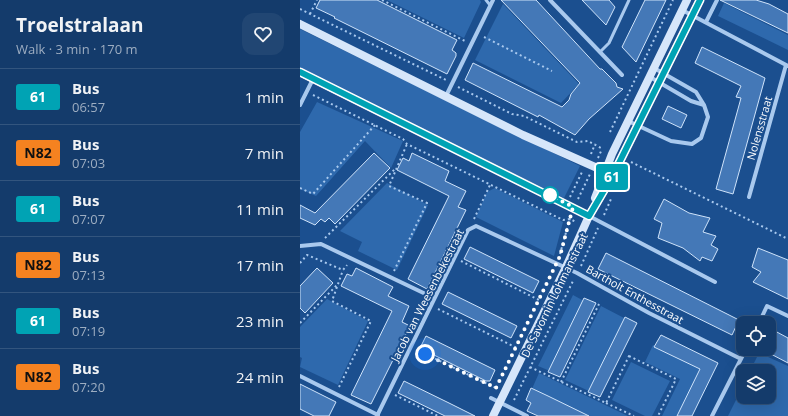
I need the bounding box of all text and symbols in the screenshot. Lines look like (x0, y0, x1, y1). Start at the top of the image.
text: Troelstralaan (16, 12, 143, 38)
button: heart (242, 13, 284, 55)
text: Walk · 3 min · 170 m (16, 40, 138, 58)
text: Bus (72, 78, 99, 98)
text: 61 (30, 87, 46, 106)
text: 1 min (245, 87, 284, 107)
street label: Nolensstraat (743, 94, 775, 162)
text: 06:57 (72, 98, 105, 116)
text: Bus (72, 134, 99, 154)
text: N82 (24, 143, 52, 162)
text: 7 min (245, 143, 284, 163)
text: 07:03 (72, 154, 105, 172)
line badge: 61 (594, 164, 630, 190)
text: 61 (604, 167, 620, 186)
unlabelled marker (541, 186, 559, 204)
text: Bus (72, 190, 99, 210)
text: 61 (30, 199, 46, 218)
text: 11 min (236, 199, 284, 219)
text: 07:07 (72, 210, 105, 228)
street label: Jacob van Weesenbekestraat (386, 226, 467, 365)
street label: De Savornin Lohmanstraat (517, 230, 591, 360)
text: Bus (72, 246, 99, 266)
text: N82 (24, 255, 52, 274)
text: 17 min (236, 255, 284, 275)
street label: Bartholt Enthesstraat (584, 261, 686, 327)
text: 07:13 (72, 266, 105, 284)
text: Bus (72, 302, 99, 322)
text: 61 (30, 311, 46, 330)
text: 23 min (236, 311, 284, 331)
map controls (736, 316, 776, 404)
button: locate (736, 316, 776, 356)
text: 07:19 (72, 322, 105, 340)
your location (415, 344, 435, 364)
text: Bus (72, 358, 99, 378)
button: layers (736, 364, 776, 404)
text: N82 (24, 367, 52, 386)
text: 24 min (236, 367, 284, 387)
text: 07:20 (72, 378, 105, 396)

